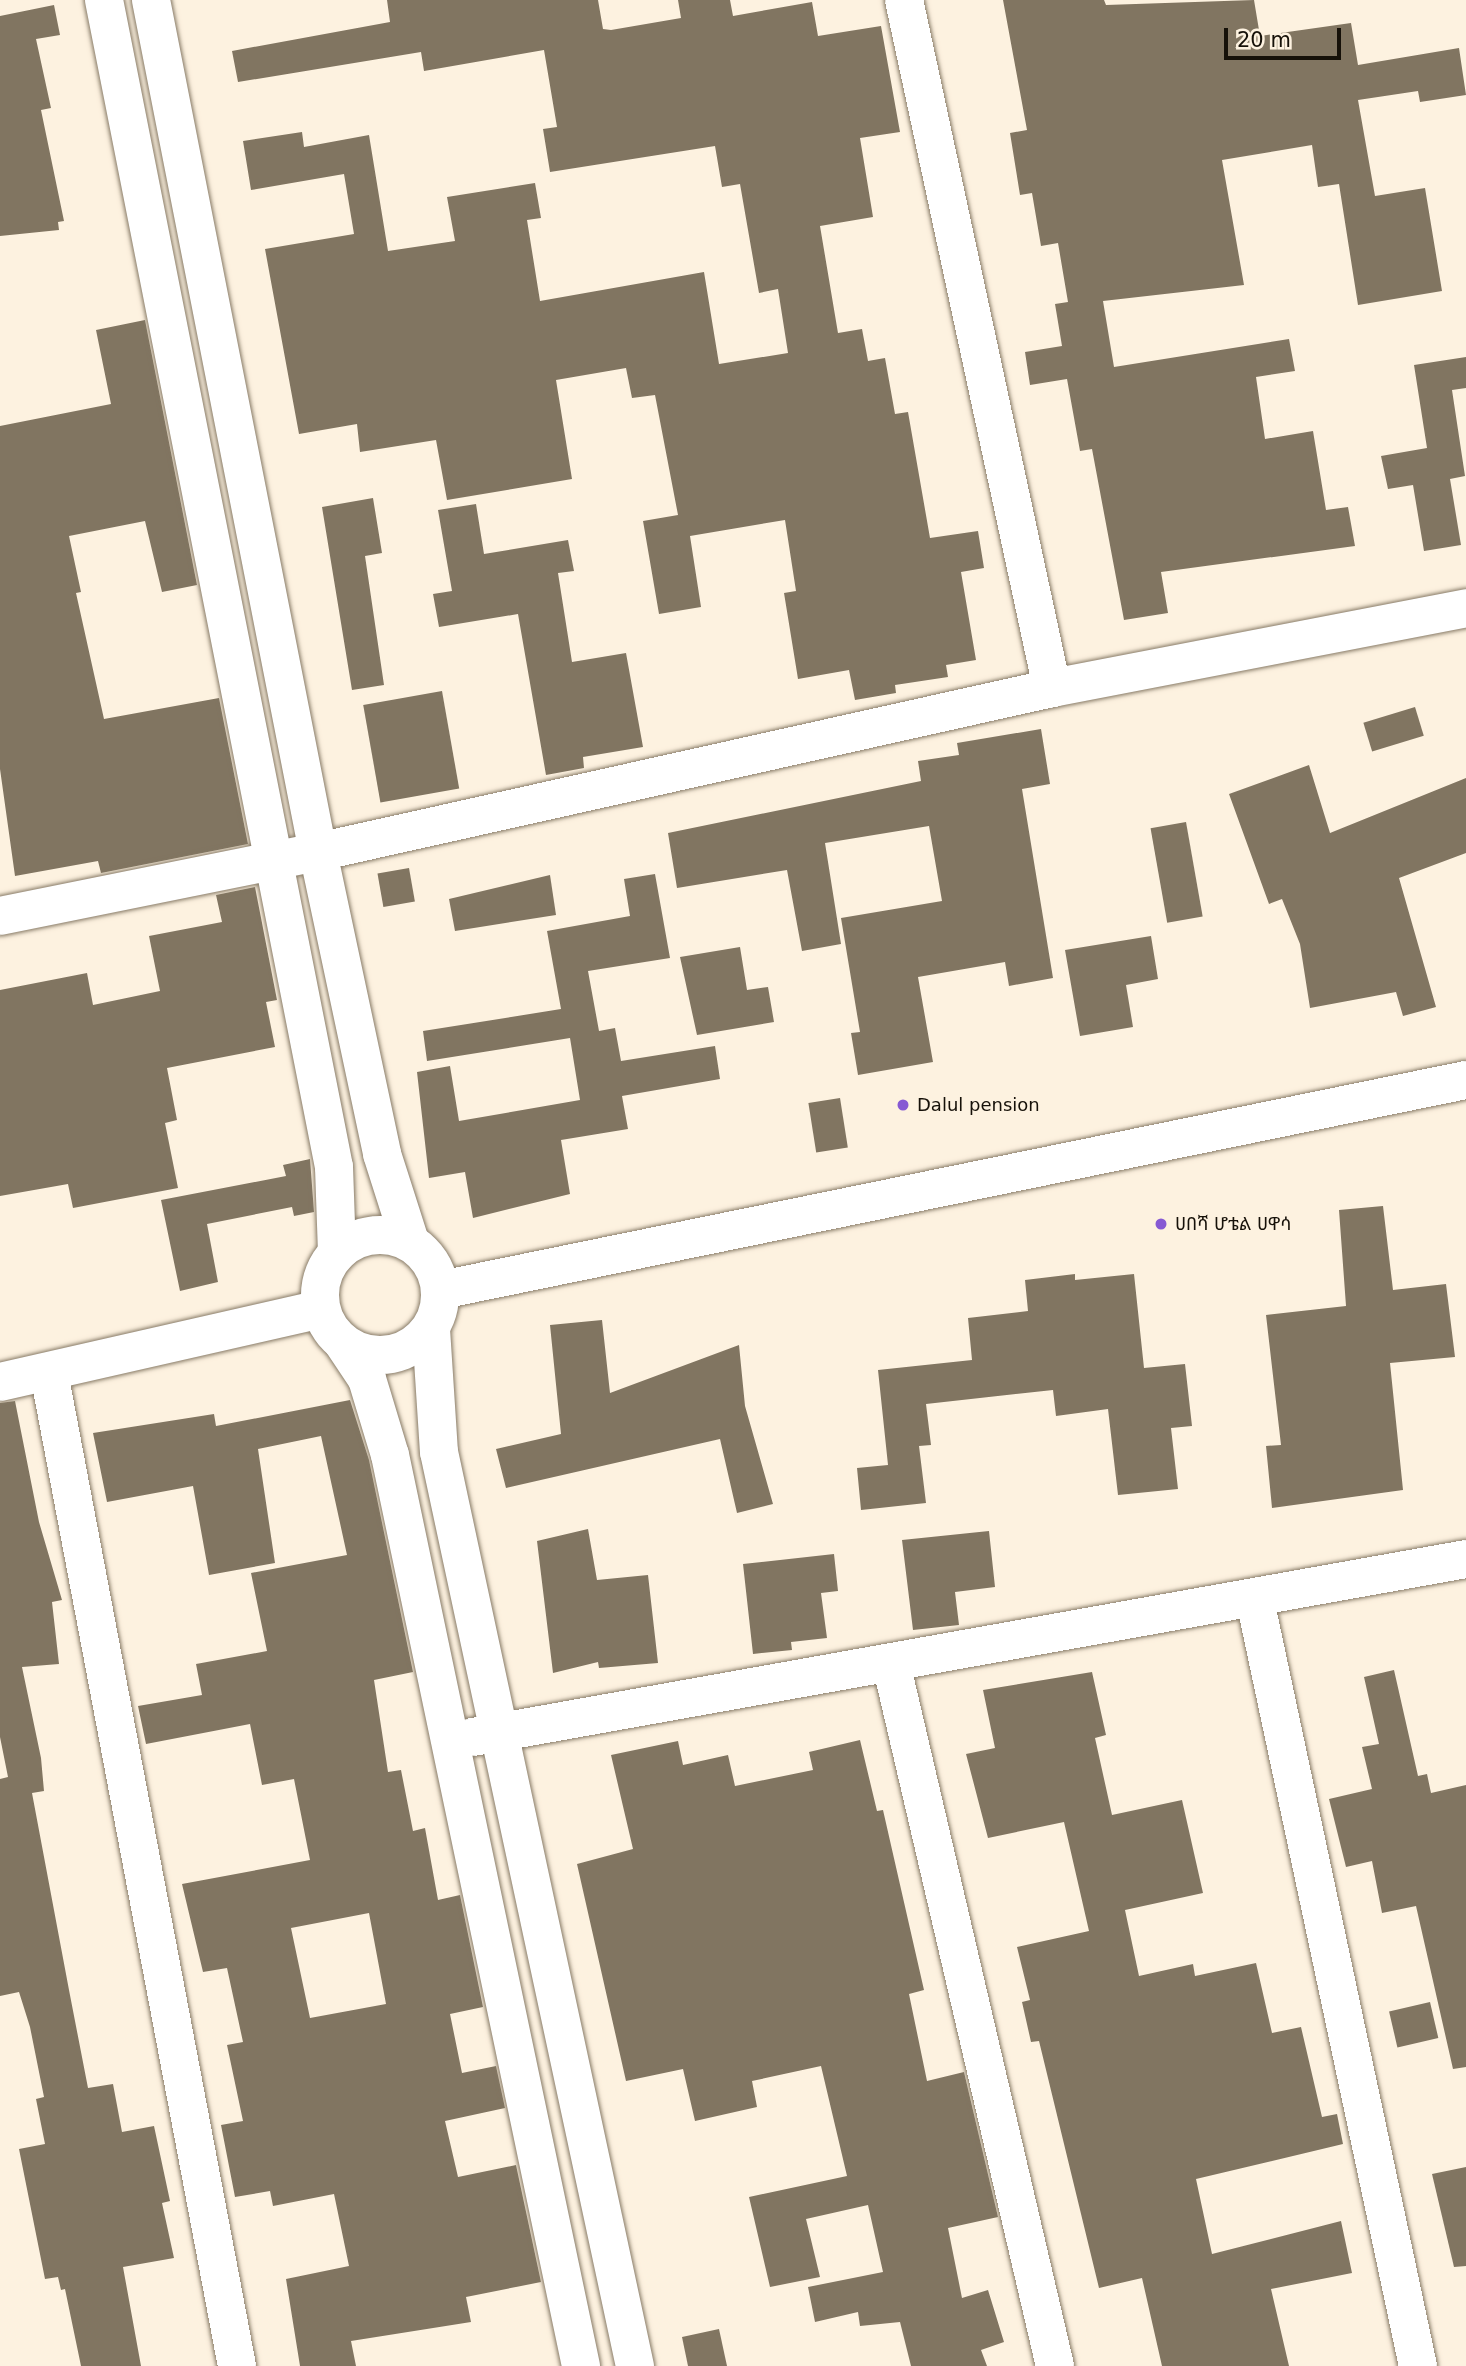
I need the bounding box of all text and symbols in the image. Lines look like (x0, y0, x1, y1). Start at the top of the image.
scale bar (1228, 14, 1345, 58)
text: 20 m (1237, 28, 1291, 52)
place label: Dalul pension (917, 1094, 1040, 1116)
marker: Dalul pension (895, 1097, 911, 1113)
place label: ሀበሻ ሆቴል ሀዋሳ (1175, 1213, 1291, 1235)
marker: ሀበሻ ሆቴል ሀዋሳ (1153, 1216, 1169, 1232)

